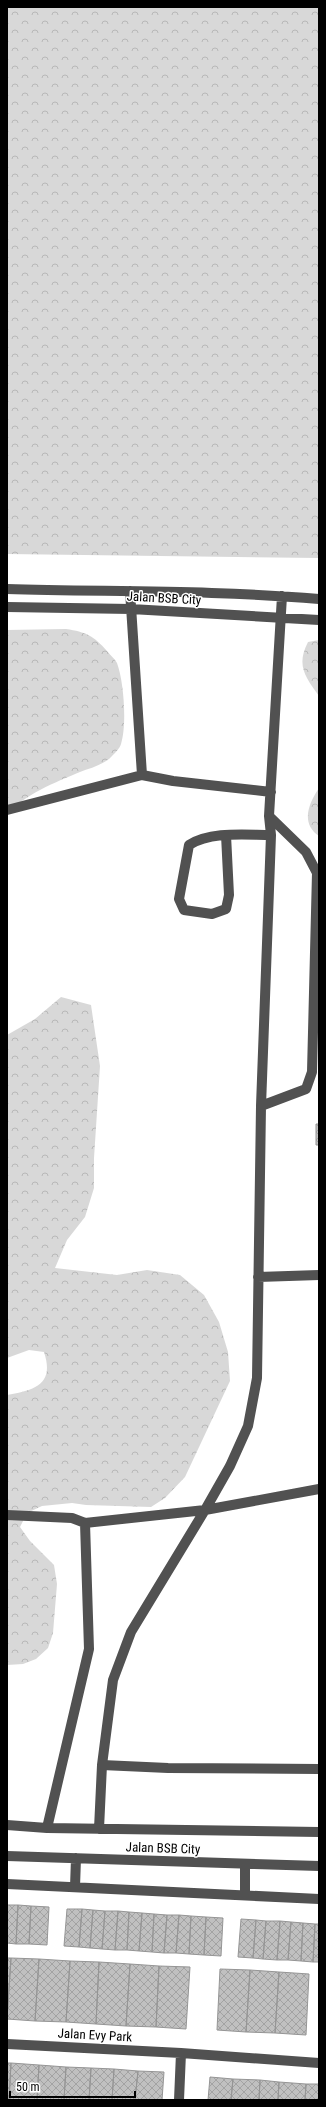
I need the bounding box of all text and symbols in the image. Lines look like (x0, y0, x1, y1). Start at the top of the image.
street label: Jalan BSB City (126, 589, 202, 607)
street label: Jalan BSB City (125, 1839, 201, 1857)
street label: Jalan Evy Park (57, 2026, 133, 2044)
scale bar (10, 2073, 135, 2099)
text: 50 m (16, 2080, 40, 2094)

